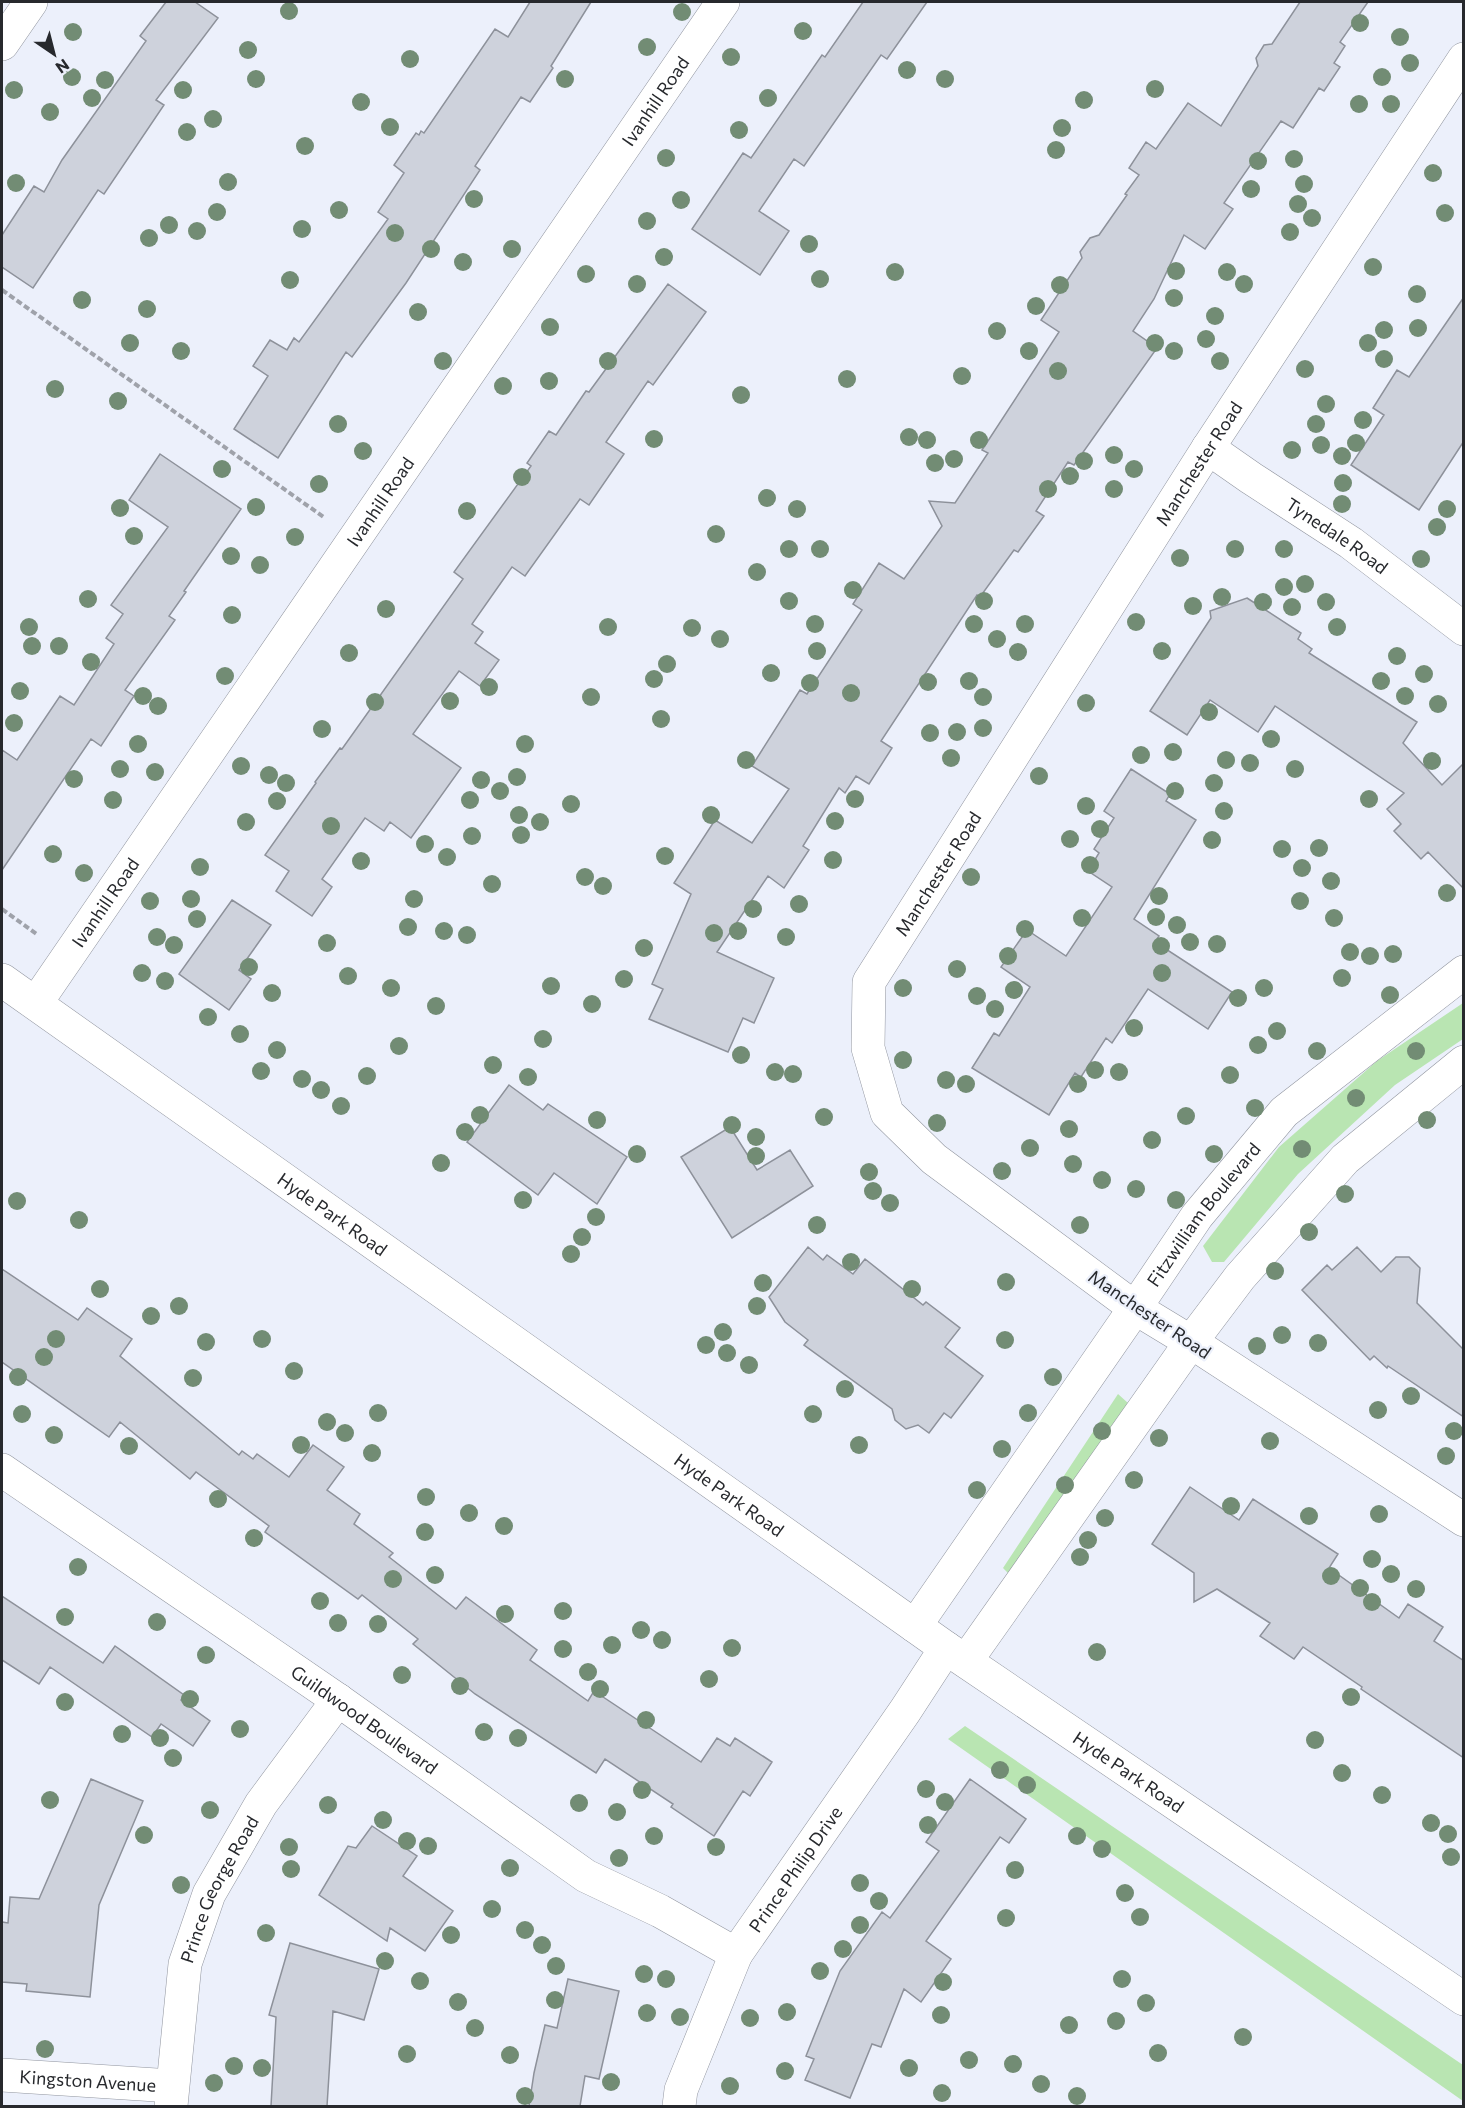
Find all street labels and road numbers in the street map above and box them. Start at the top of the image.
street label: Ivanhill Road [617,52,693,150]
street label: Manchester Road [1151,397,1247,530]
street label: Ivanhill Road [342,453,418,551]
street label: Tynedale Road [1282,493,1393,578]
street label: Manchester Road [890,807,985,940]
street label: Ivanhill Road [67,854,143,951]
street label: Fitzwilliam Boulevard [1142,1138,1265,1290]
street label: Hyde Park Road [274,1168,392,1260]
street label: Manchester Road [1085,1265,1215,1363]
street label: Hyde Park Road [670,1448,788,1541]
street label: Guildwood Boulevard [287,1660,442,1778]
street label: Hyde Park Road [1069,1726,1188,1817]
street label: Prince Philip Drive [744,1802,847,1936]
street label: Prince George Road [175,1812,263,1966]
street label: Kingston Avenue [19,2065,157,2096]

